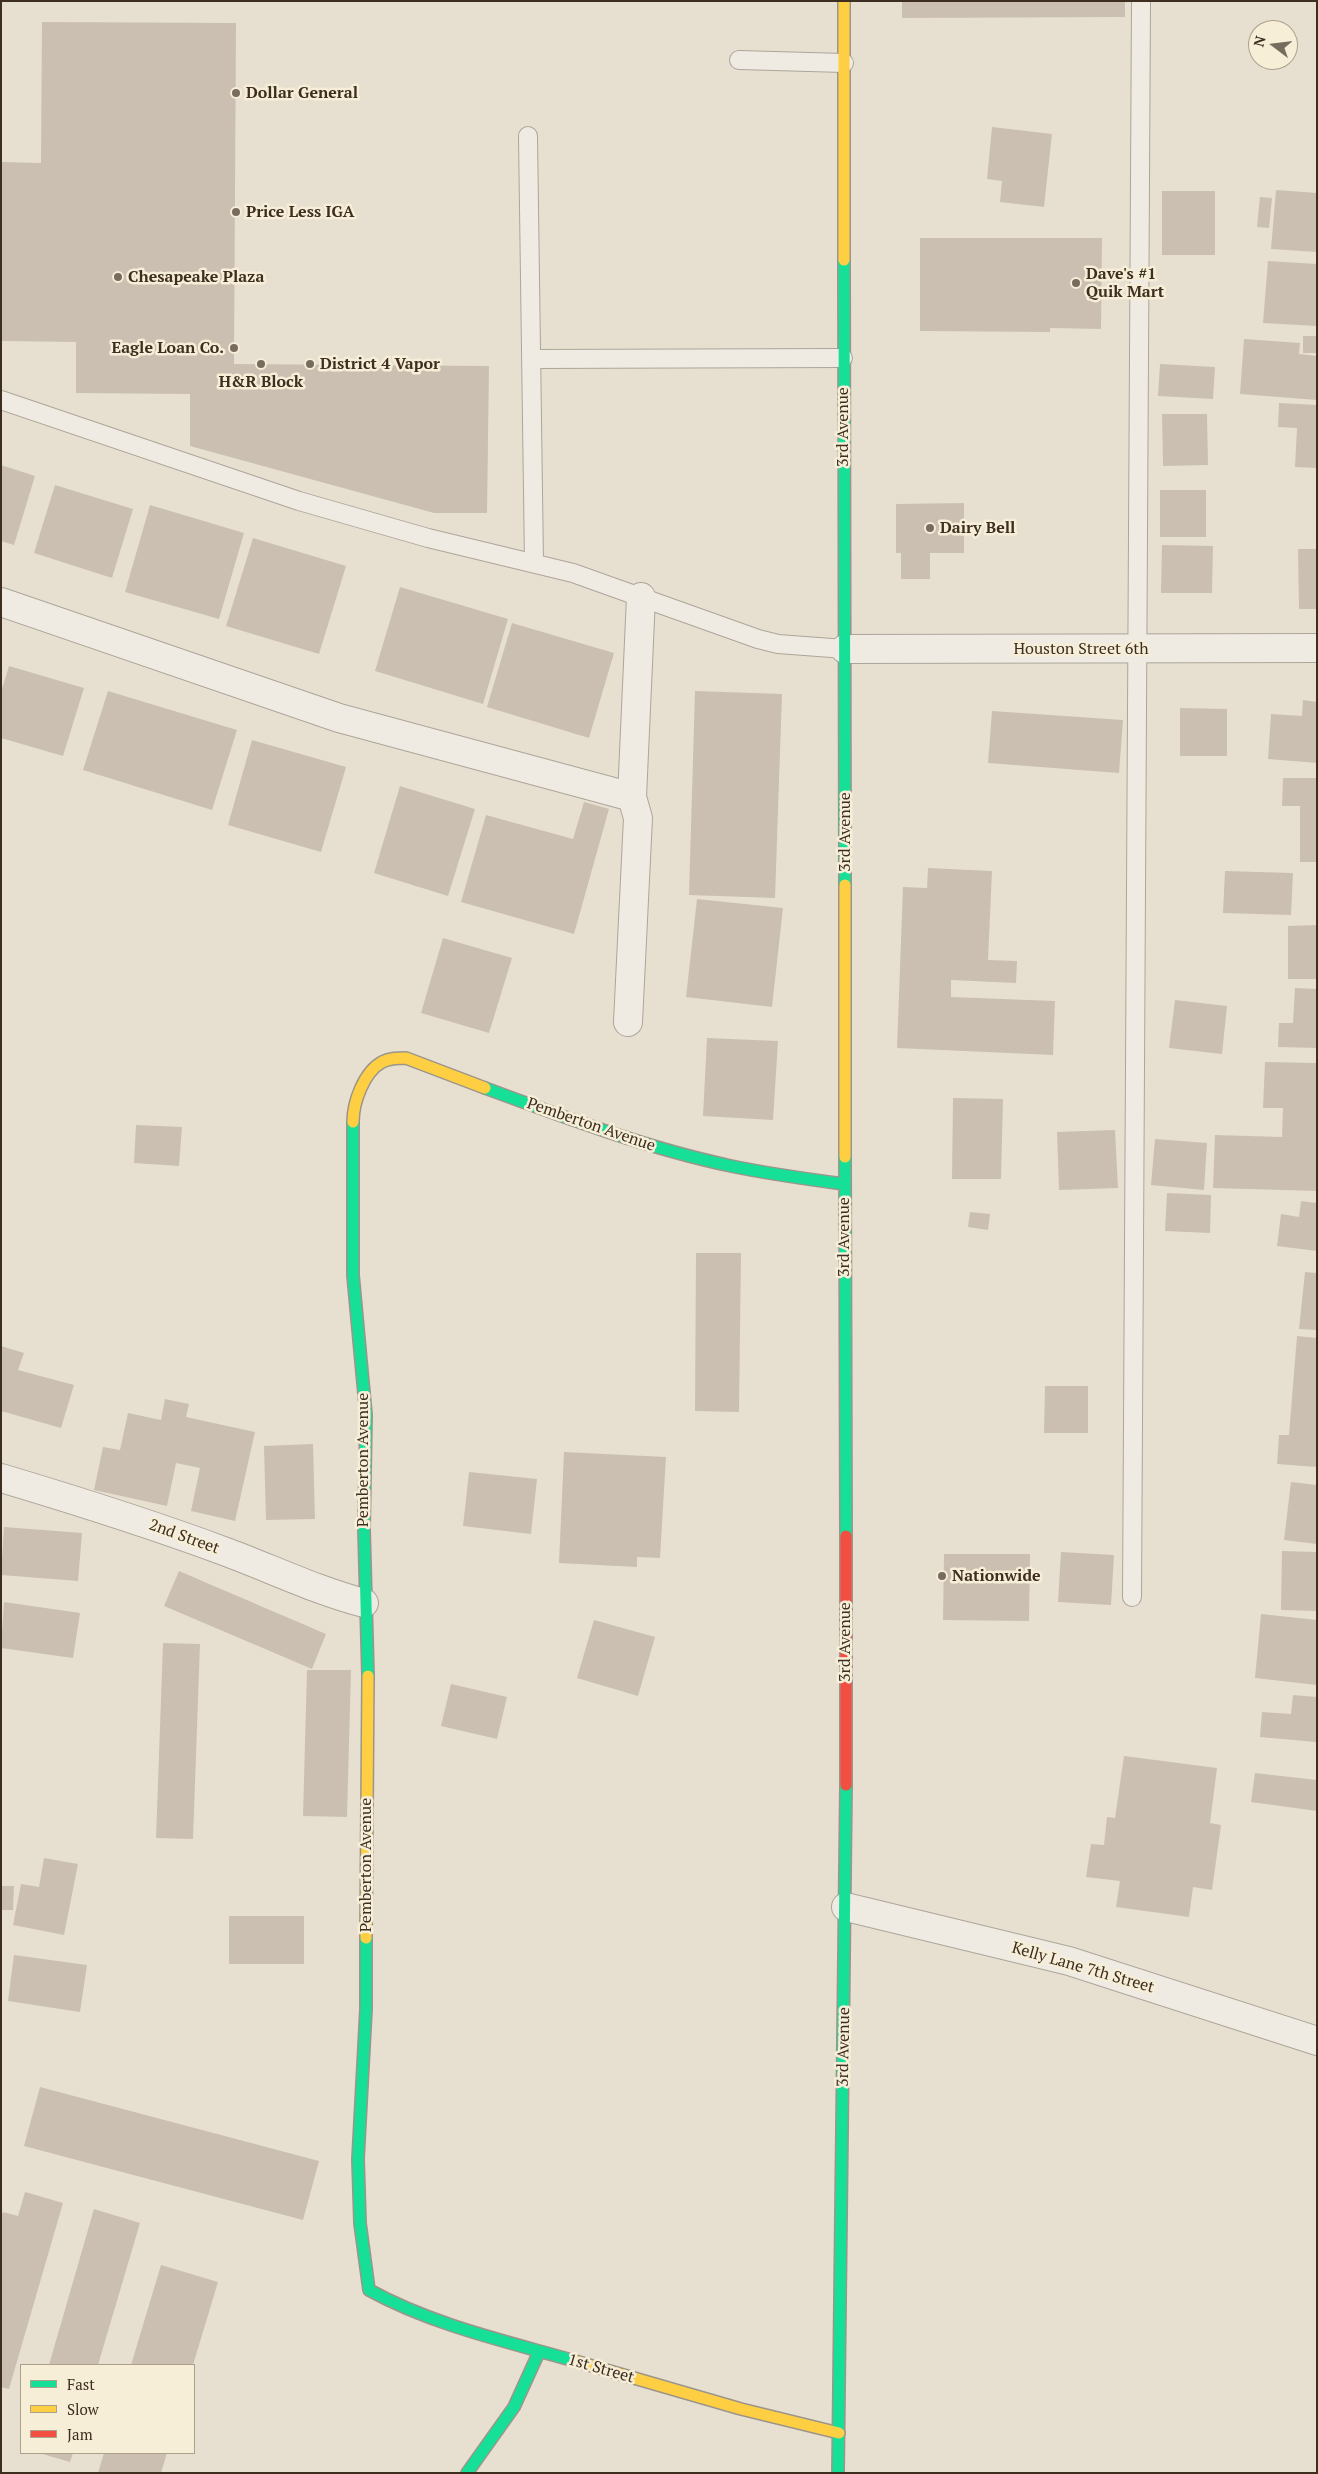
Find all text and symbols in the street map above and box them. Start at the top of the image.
north arrow [1248,20,1298,70]
text: N [1248,34,1270,49]
place label: Dollar General [246,83,358,103]
marker: Dollar General [230,87,242,99]
place label: Price Less IGA [246,202,354,222]
marker: Price Less IGA [230,206,242,218]
place label: Dave's #1 Quik Mart [1086,264,1164,302]
place label: Chesapeake Plaza [128,267,264,287]
marker: Chesapeake Plaza [112,271,124,283]
marker: Dave's #1 Quik Mart [1070,277,1082,289]
place label: Eagle Loan Co. [111,338,224,358]
marker: Eagle Loan Co. [228,342,240,354]
place label: District 4 Vapor [320,354,440,374]
marker: H&R Block [255,358,267,370]
marker: District 4 Vapor [304,358,316,370]
place label: H&R Block [219,372,303,392]
street label: 3rd Avenue [833,387,853,467]
place label: Dairy Bell [940,518,1015,538]
marker: Dairy Bell [924,522,936,534]
street label: Houston Street 6th [1013,639,1149,659]
street label: 3rd Avenue [835,792,855,872]
street label: Pemberton Avenue [524,1094,658,1156]
street label: 3rd Avenue [834,1197,854,1277]
street label: Pemberton Avenue [353,1393,373,1527]
street label: 2nd Street [146,1515,222,1559]
place label: Nationwide [952,1566,1041,1586]
marker: Nationwide [936,1570,948,1582]
street label: 3rd Avenue [835,1602,855,1682]
street label: Pemberton Avenue [356,1798,376,1932]
street label: Kelly Lane 7th Street [1010,1938,1156,1998]
street label: 3rd Avenue [834,2007,854,2087]
street label: 1st Street [566,2350,636,2388]
legend [20,2364,195,2454]
text: Fast [67,2374,95,2394]
text: Slow [67,2399,99,2419]
text: Jam [67,2424,93,2444]

